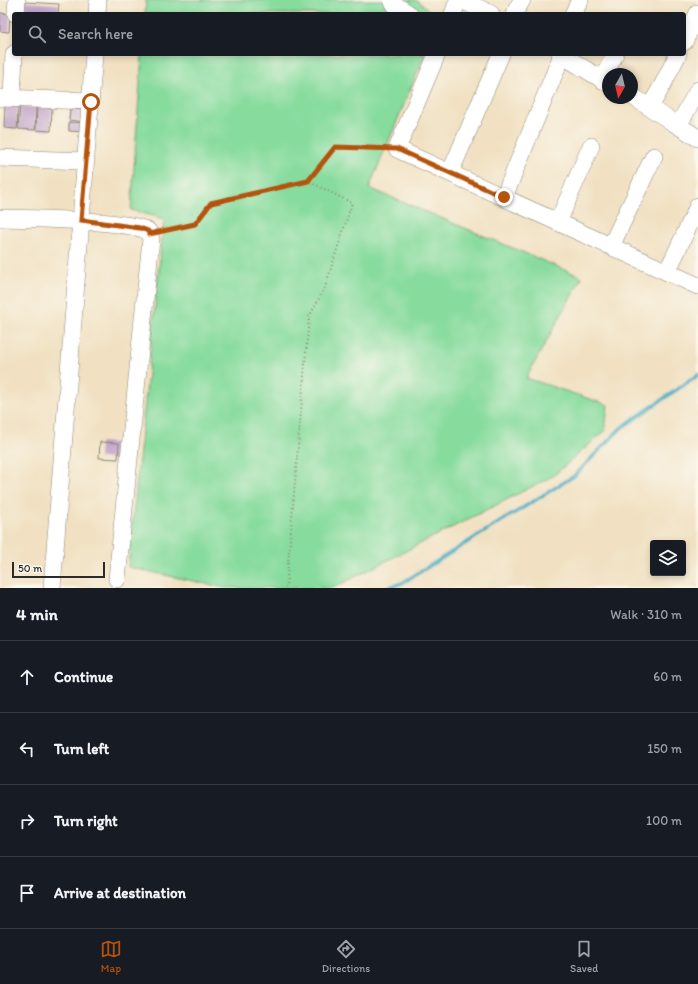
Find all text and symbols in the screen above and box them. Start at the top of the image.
search box [12,12,686,56]
icon: search [26,23,48,45]
text: Search here [58,25,133,43]
north arrow [602,68,638,104]
route start [82,93,100,111]
route end [495,188,513,206]
map controls [650,540,686,576]
button: layers [650,540,686,576]
scale bar [12,560,105,579]
text: 50 m [18,562,42,575]
text: 4 min [16,604,58,624]
text: Walk · 310 m [610,607,682,622]
icon: ahead [16,666,38,688]
text: Continue [54,668,113,686]
text: 60 m [653,669,682,684]
icon: left [16,738,38,760]
text: Turn left [54,740,109,758]
text: 150 m [647,741,682,756]
icon: right [16,810,38,832]
text: Turn right [54,812,118,830]
text: 100 m [646,813,682,828]
icon: arrive [16,882,38,904]
text: Arrive at destination [54,884,186,902]
tab: Map [100,938,122,975]
tab: Directions [322,938,370,975]
tab: Saved [570,938,598,975]

